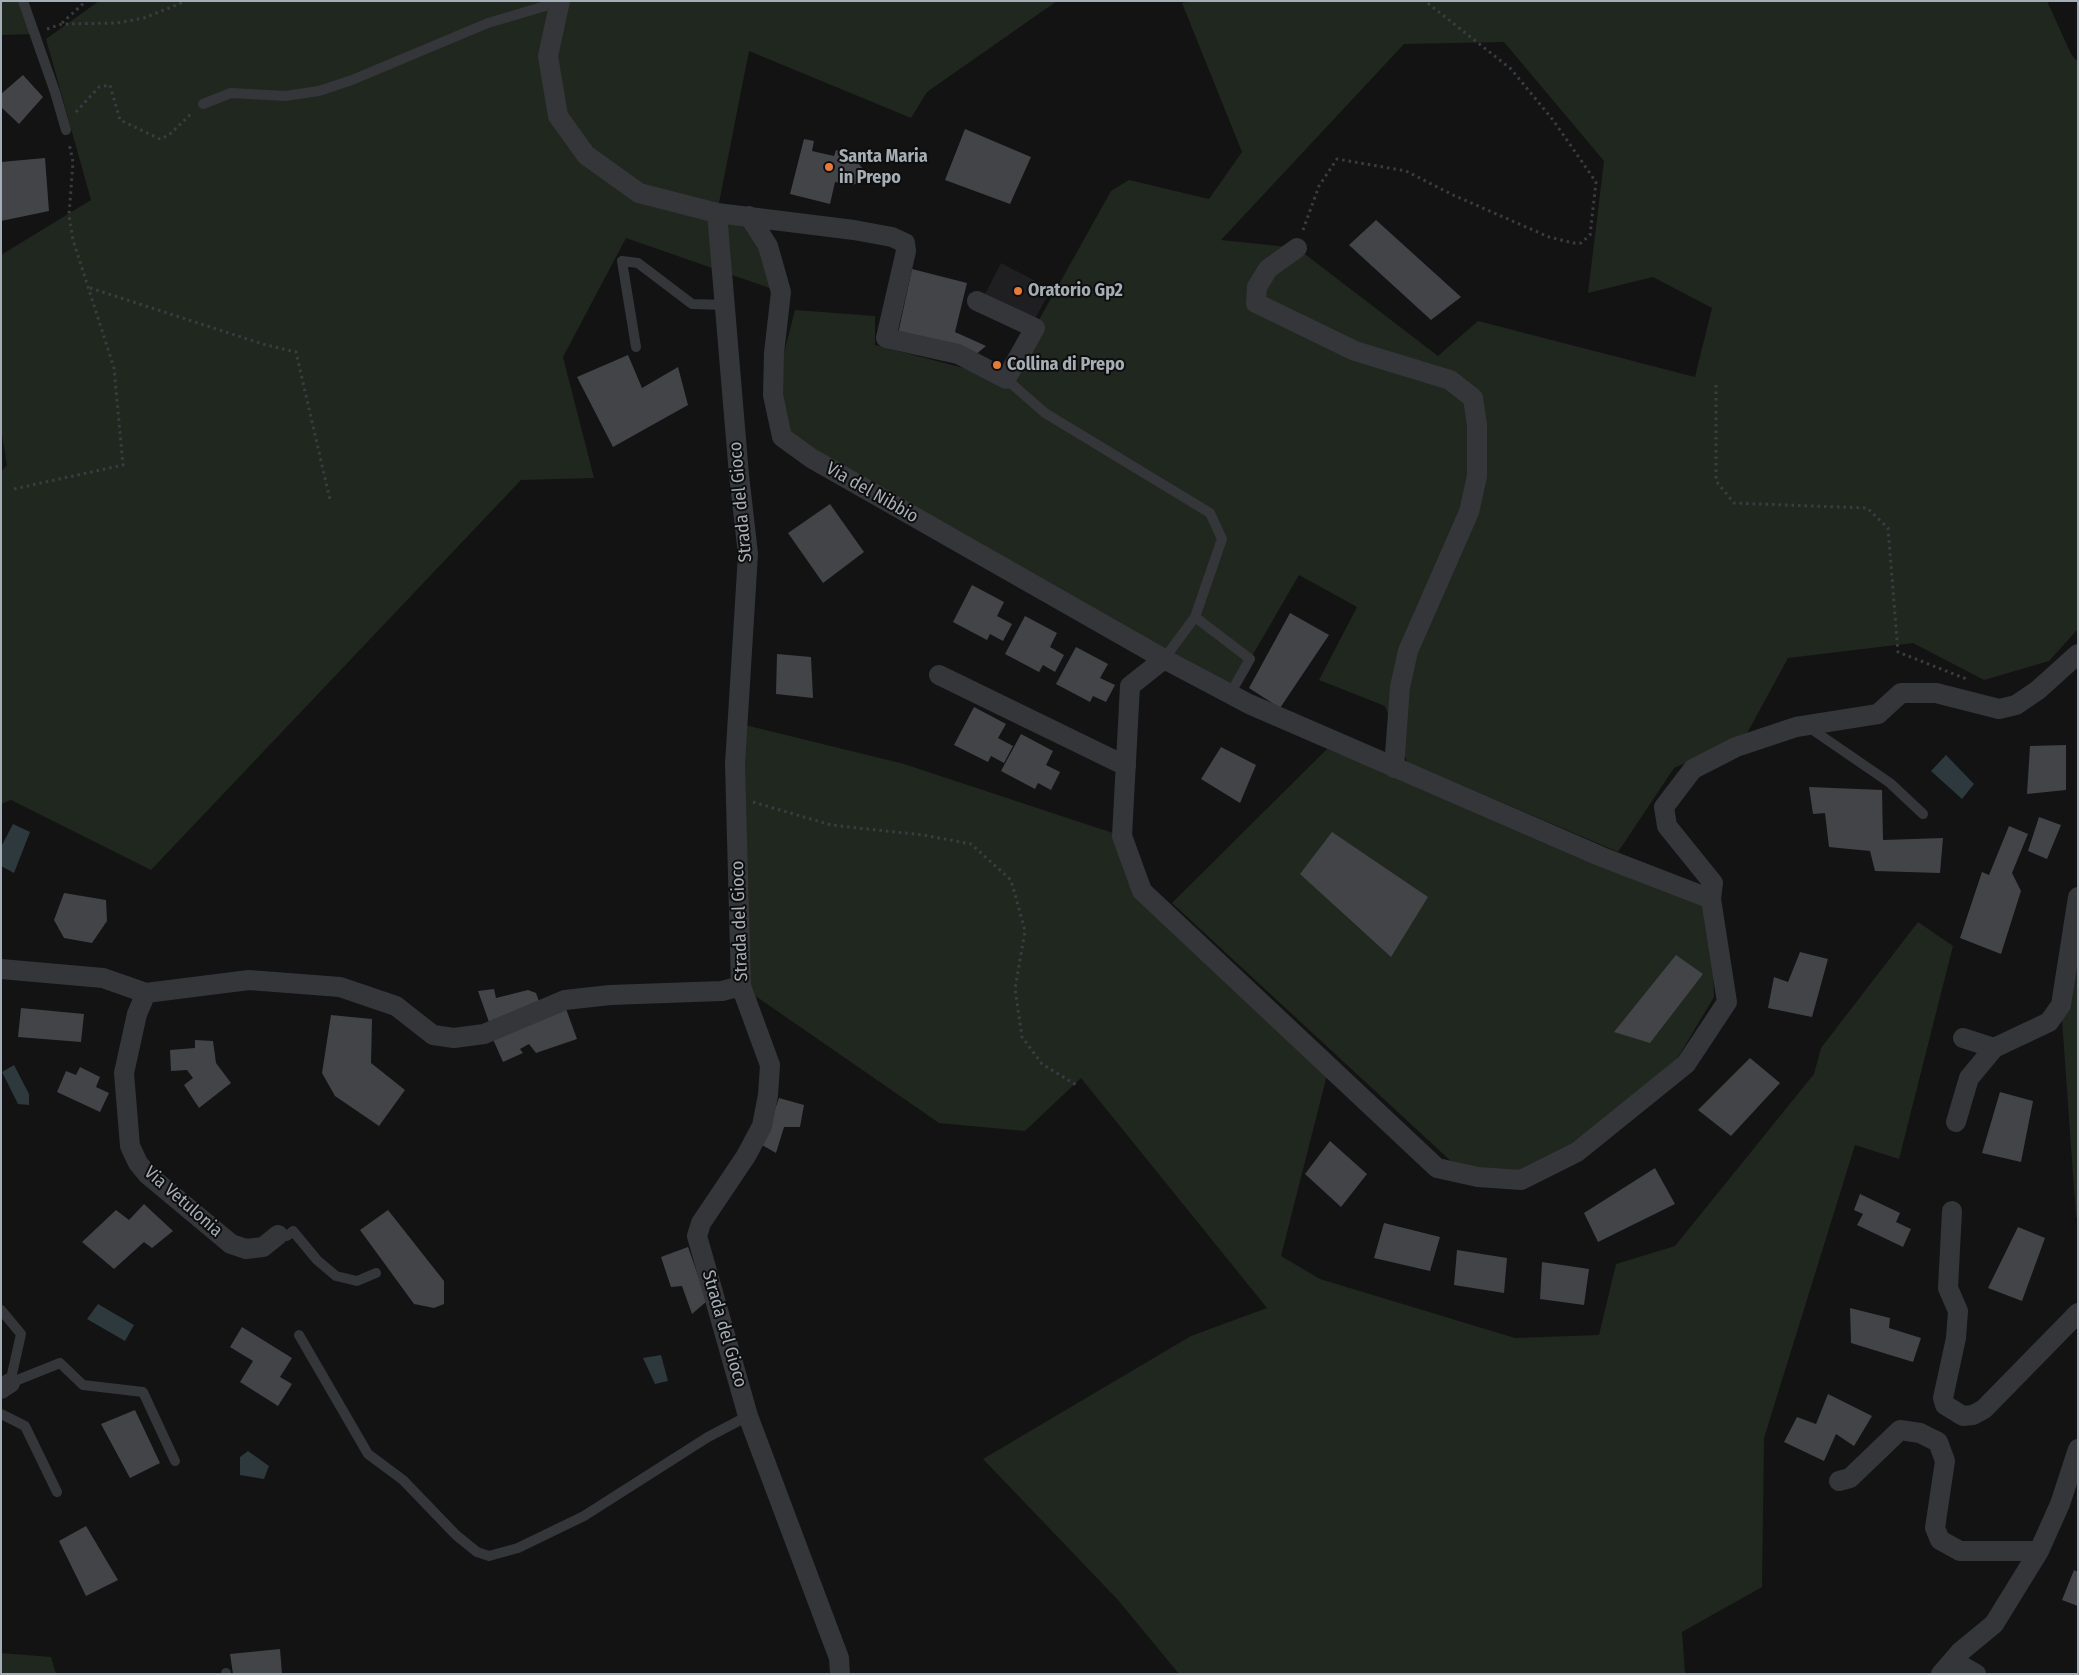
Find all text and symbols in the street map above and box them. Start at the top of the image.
place label: Santa Maria in Prepo [839,146,928,188]
marker: Santa Maria in Prepo [823,161,835,173]
place label: Oratorio Gp2 [1028,280,1123,302]
marker: Oratorio Gp2 [1012,285,1024,297]
place label: Collina di Prepo [1007,354,1125,376]
marker: Collina di Prepo [991,359,1003,371]
street label: Strada del Gioco [725,441,757,563]
street label: Via del Nibbio [822,458,922,528]
street label: Strada del Gioco [727,860,753,982]
street label: Via Vetulonia [139,1162,227,1242]
street label: Strada del Gioco [697,1268,751,1390]

